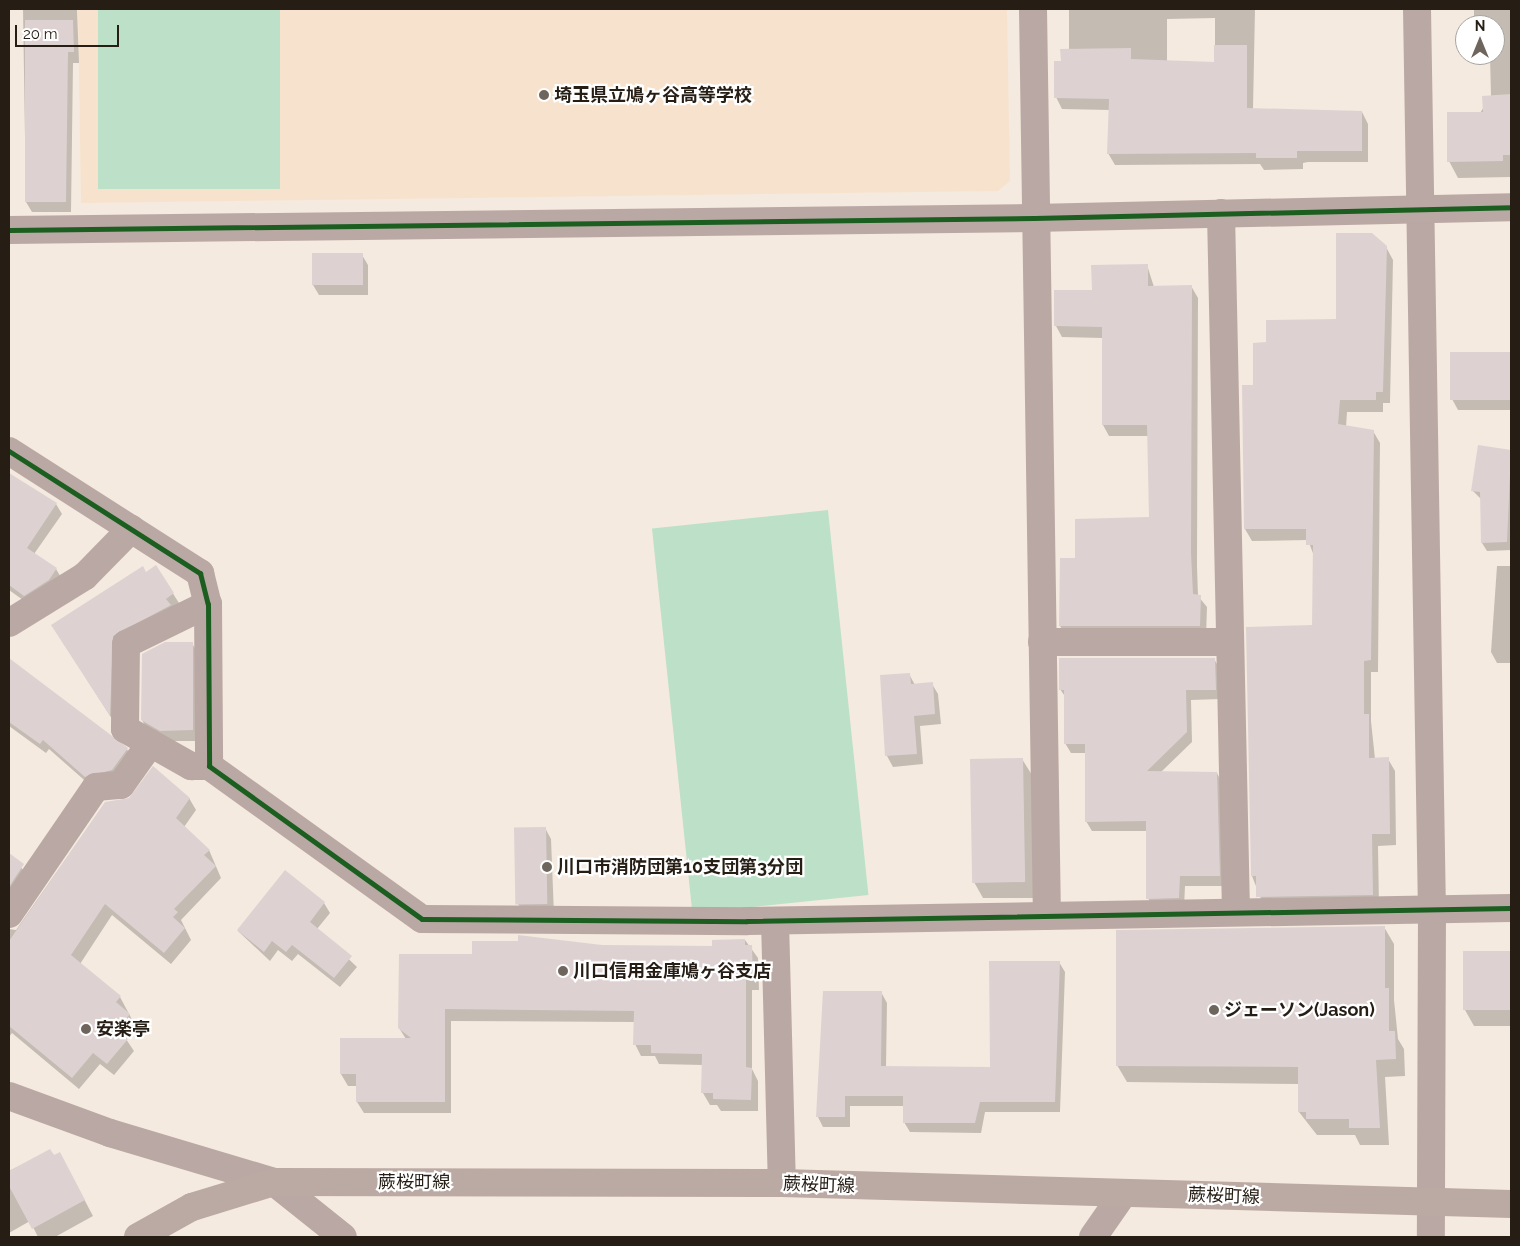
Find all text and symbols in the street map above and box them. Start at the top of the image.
scale bar [18,15,121,47]
north arrow [1455,15,1505,65]
text: N [1475,18,1485,34]
text: 20 m [23,25,58,43]
place label: 埼玉県立鳩ヶ谷高等学校 [554,84,752,106]
marker: 埼玉県立鳩ヶ谷高等学校 [538,89,550,101]
place label: 川口市消防団第10支団第3分団 [557,856,803,878]
marker: 川口市消防団第10支団第3分団 [541,861,553,873]
place label: 川口信用金庫鳩ヶ谷支店 [573,960,771,982]
marker: 川口信用金庫鳩ヶ谷支店 [557,965,569,977]
place label: ジェーソン(Jason) [1224,999,1375,1021]
marker: ジェーソン(Jason) [1208,1004,1220,1016]
place label: 安楽亭 [96,1018,150,1040]
marker: 安楽亭 [80,1023,92,1035]
street label: 蕨桜町線 [378,1171,450,1193]
street label: 蕨桜町線 [783,1173,855,1197]
street label: 蕨桜町線 [1188,1184,1260,1208]

